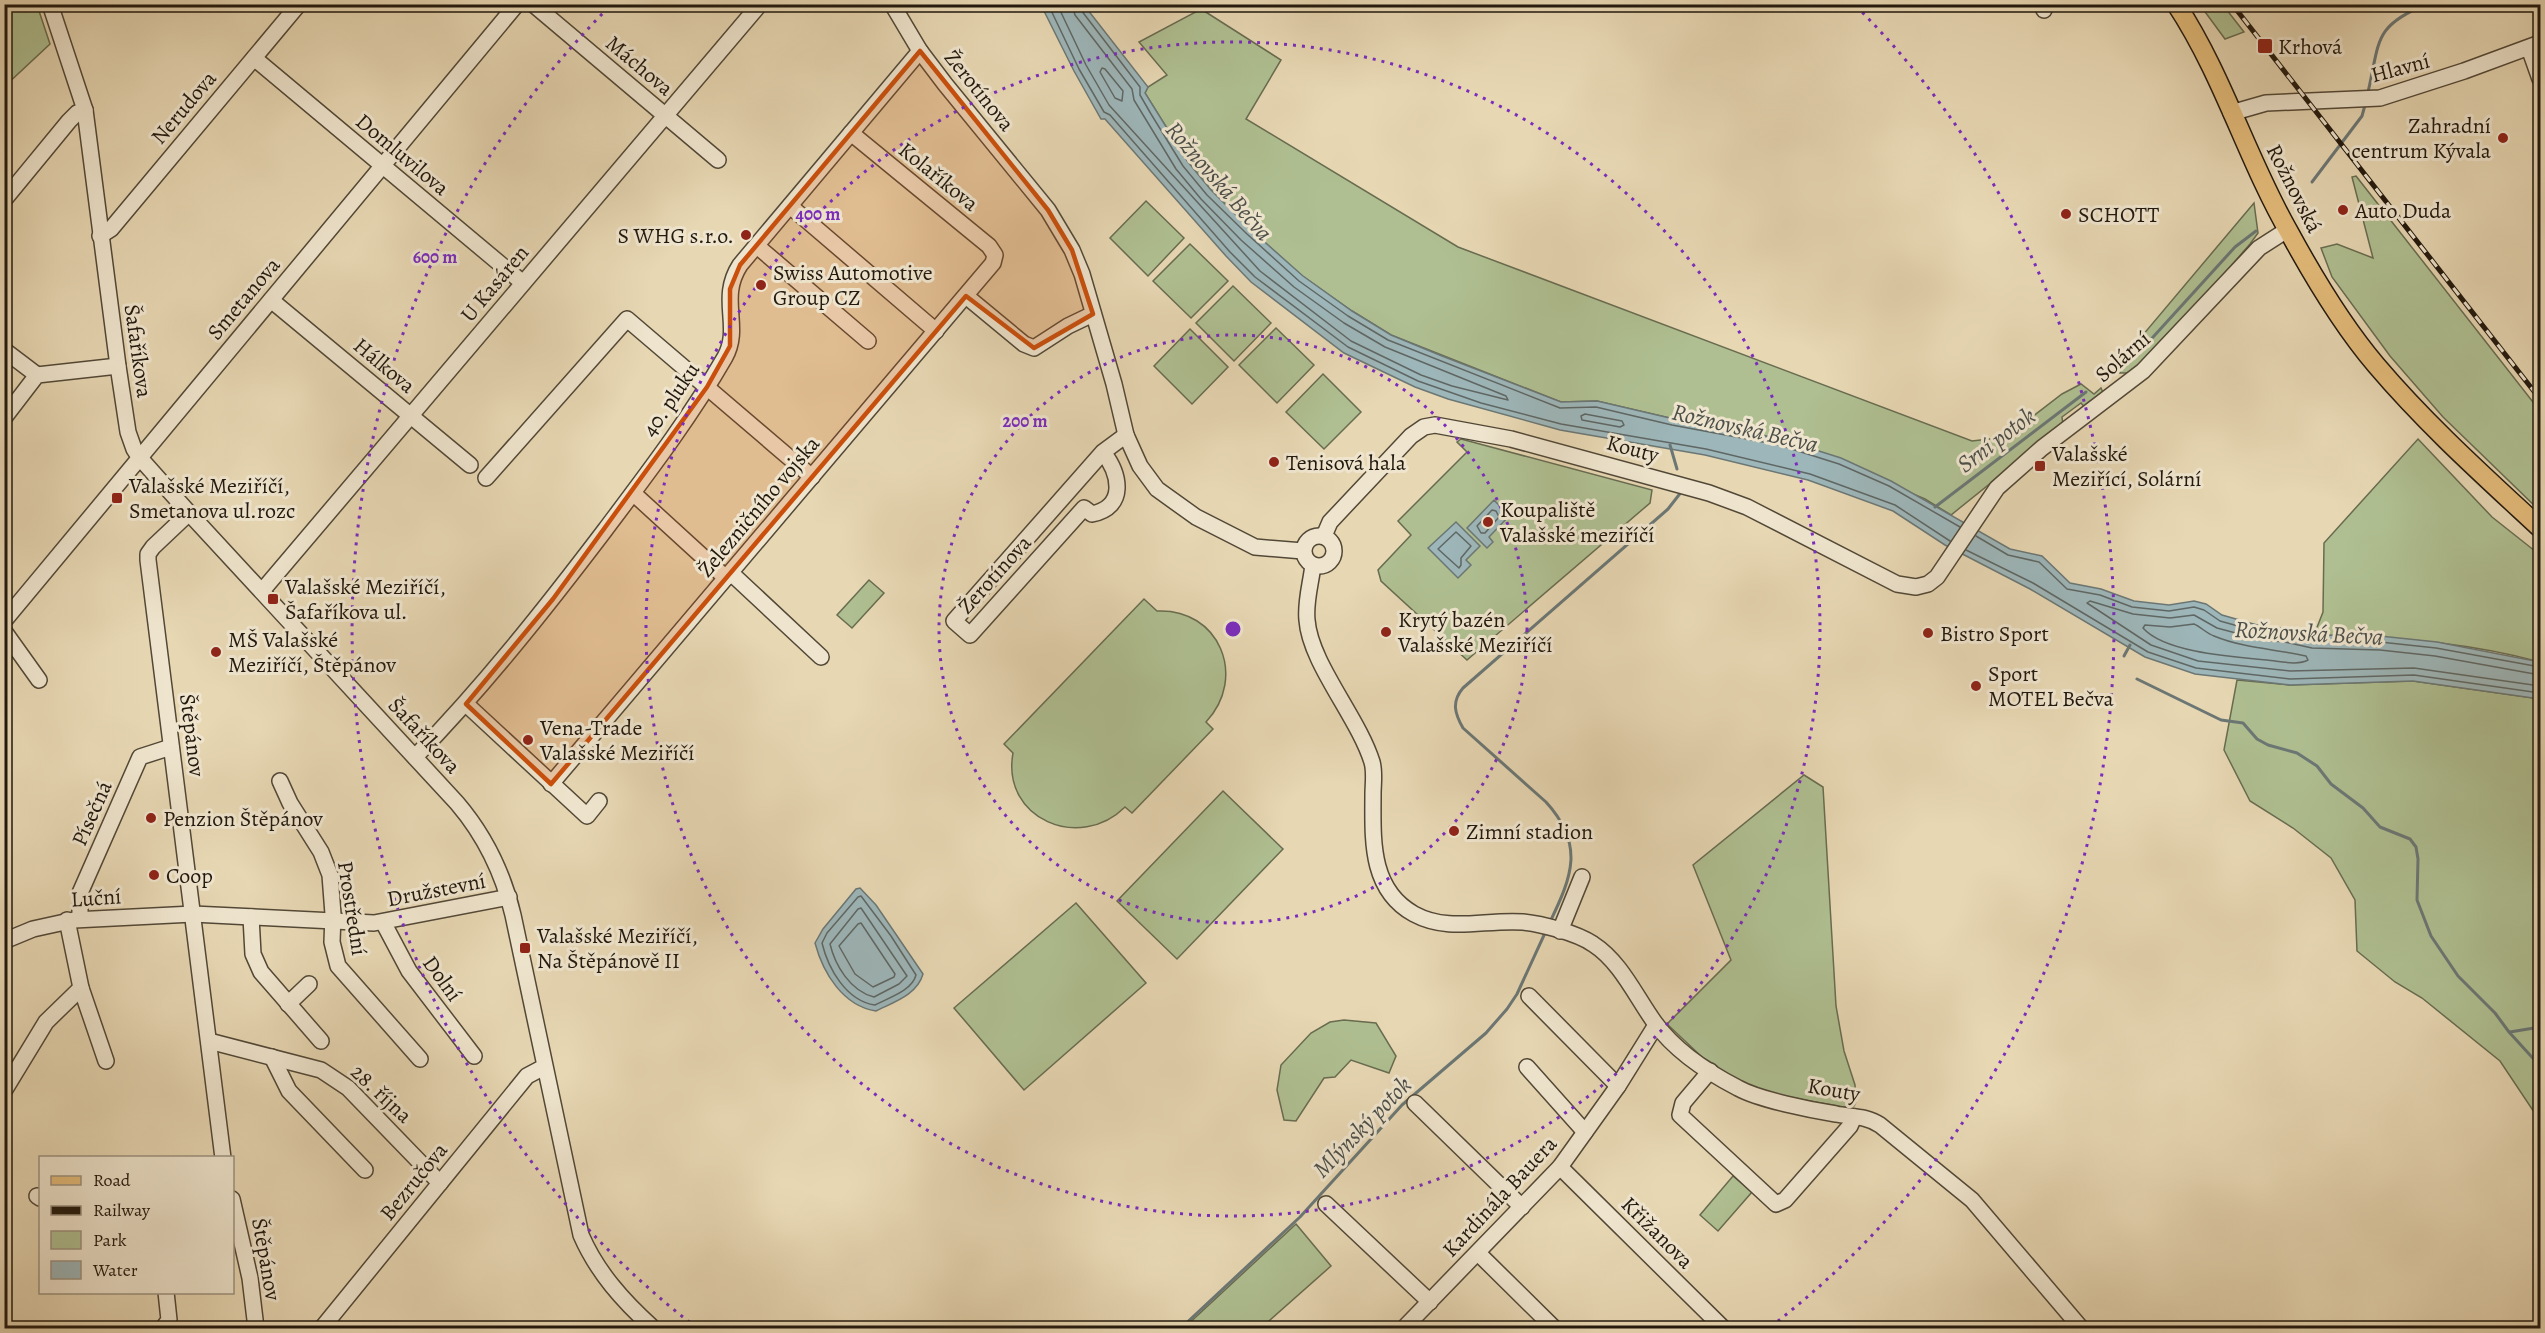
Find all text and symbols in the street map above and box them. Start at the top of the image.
street label: Máchova [599,29,680,103]
place label: Krhová [2278,32,2343,62]
marker: Krhová [2256,37,2274,55]
street label: Žerotínova [937,44,1022,138]
street label: Hlavní [2367,46,2433,90]
street label: Nerudova [144,64,224,151]
street label: Domluvilova [349,107,456,203]
place label: Zahradní centrum Kývala [2352,111,2492,166]
water label: Rožnovská Bečva [1158,114,1280,248]
marker: Zahradní centrum Kývala [2496,131,2510,145]
street label: Kolaříkova [892,135,985,219]
street label: Rožnovská [2259,139,2330,239]
place label: Auto Duda [2354,196,2452,226]
place label: SCHOTT [2078,200,2159,230]
text: 400 m [796,202,840,226]
marker: Auto Duda [2336,203,2350,217]
marker: SCHOTT [2059,207,2073,221]
place label: S WHG s.r.o. [617,221,734,251]
marker: S WHG s.r.o. [739,228,753,242]
street label: U Kasáren [454,239,536,329]
text: 600 m [413,245,457,269]
street label: Smetanova [200,250,288,346]
place label: Swiss Automotive Group CZ [773,258,933,313]
marker: Swiss Automotive Group CZ [754,278,768,292]
street label: Šafaříkova [117,302,160,401]
street label: Solární [2088,324,2157,389]
street label: Hálkova [347,331,422,401]
street label: 40. pluku [635,356,707,443]
water label: Rožnovská Bečva [1669,396,1821,460]
water label: Srní potok [1950,400,2042,480]
text: 200 m [1002,409,1048,433]
street label: Kouty [1603,428,1662,470]
street label: Železničního vojska [691,429,827,584]
place label: Valašské Meziřící, Solární [2051,439,2201,494]
place label: Tenisová hala [1286,448,1407,478]
marker: Tenisová hala [1267,455,1281,469]
marker: Valašské Meziřící, Solární [2033,459,2047,473]
place label: Valašské Meziříčí, Smetanova ul.rozc [128,471,295,526]
marker: Valašské Meziříčí, Smetanova ul.rozc [110,491,124,505]
place label: Koupaliště Valašské meziříčí [1499,495,1655,550]
marker: Koupaliště Valašské meziříčí [1481,515,1495,529]
street label: Žerotínova [951,528,1039,621]
place label: Valašské Meziříčí, Šafaříkova ul. [284,572,446,627]
marker: Valašské Meziříčí, Šafaříkova ul. [266,592,280,606]
place label: Krytý bazén Valašské Meziříčí [1397,605,1552,660]
water label: Rožnovská Bečva [2234,613,2384,653]
centre of rings [1223,619,1243,639]
place label: Bistro Sport [1940,619,2049,649]
place label: MŠ Valašské Meziříčí, Štěpánov [228,625,396,680]
marker: Krytý bazén Valašské Meziříčí [1379,625,1393,639]
marker: Bistro Sport [1921,626,1935,640]
marker: MŠ Valašské Meziříčí, Štěpánov [209,645,223,659]
place label: Sport MOTEL Bečva [1988,659,2114,714]
marker: Sport MOTEL Bečva [1969,679,1983,693]
street label: Šafaříkova [381,691,468,781]
street label: Štěpánov [172,692,212,778]
place label: Vena-Trade Valašské Meziříčí [539,713,694,768]
marker: Vena-Trade Valašské Meziříčí [521,733,535,747]
street label: Písečná [64,775,120,851]
place label: Penzion Štěpánov [163,804,323,834]
marker: Penzion Štěpánov [144,811,158,825]
place label: Zimní stadion [1466,817,1593,847]
marker: Zimní stadion [1447,824,1461,838]
street label: Prostřední [330,859,374,958]
place label: Coop [166,861,213,891]
street label: Družstevní [384,866,488,914]
marker: Coop [147,868,161,882]
street label: Luční [70,881,122,915]
place label: Valašské Meziříčí, Na Štěpánově II [536,921,698,976]
marker: Valašské Meziříčí, Na Štěpánově II [518,941,532,955]
street label: Dolní [415,950,469,1008]
street label: 28. října [344,1057,419,1131]
water label: Mlýnský potok [1306,1069,1419,1185]
street label: Kouty [1805,1071,1863,1109]
street label: Kardinála Bauera [1436,1129,1564,1264]
street label: Bezručova [373,1136,455,1227]
legend [39,1156,234,1294]
text: Road [93,1168,131,1192]
street label: Křižanova [1614,1190,1701,1276]
text: Railway [93,1198,151,1222]
street label: Štěpánov [244,1216,288,1303]
text: Park [93,1228,127,1252]
text: Water [92,1258,138,1282]

